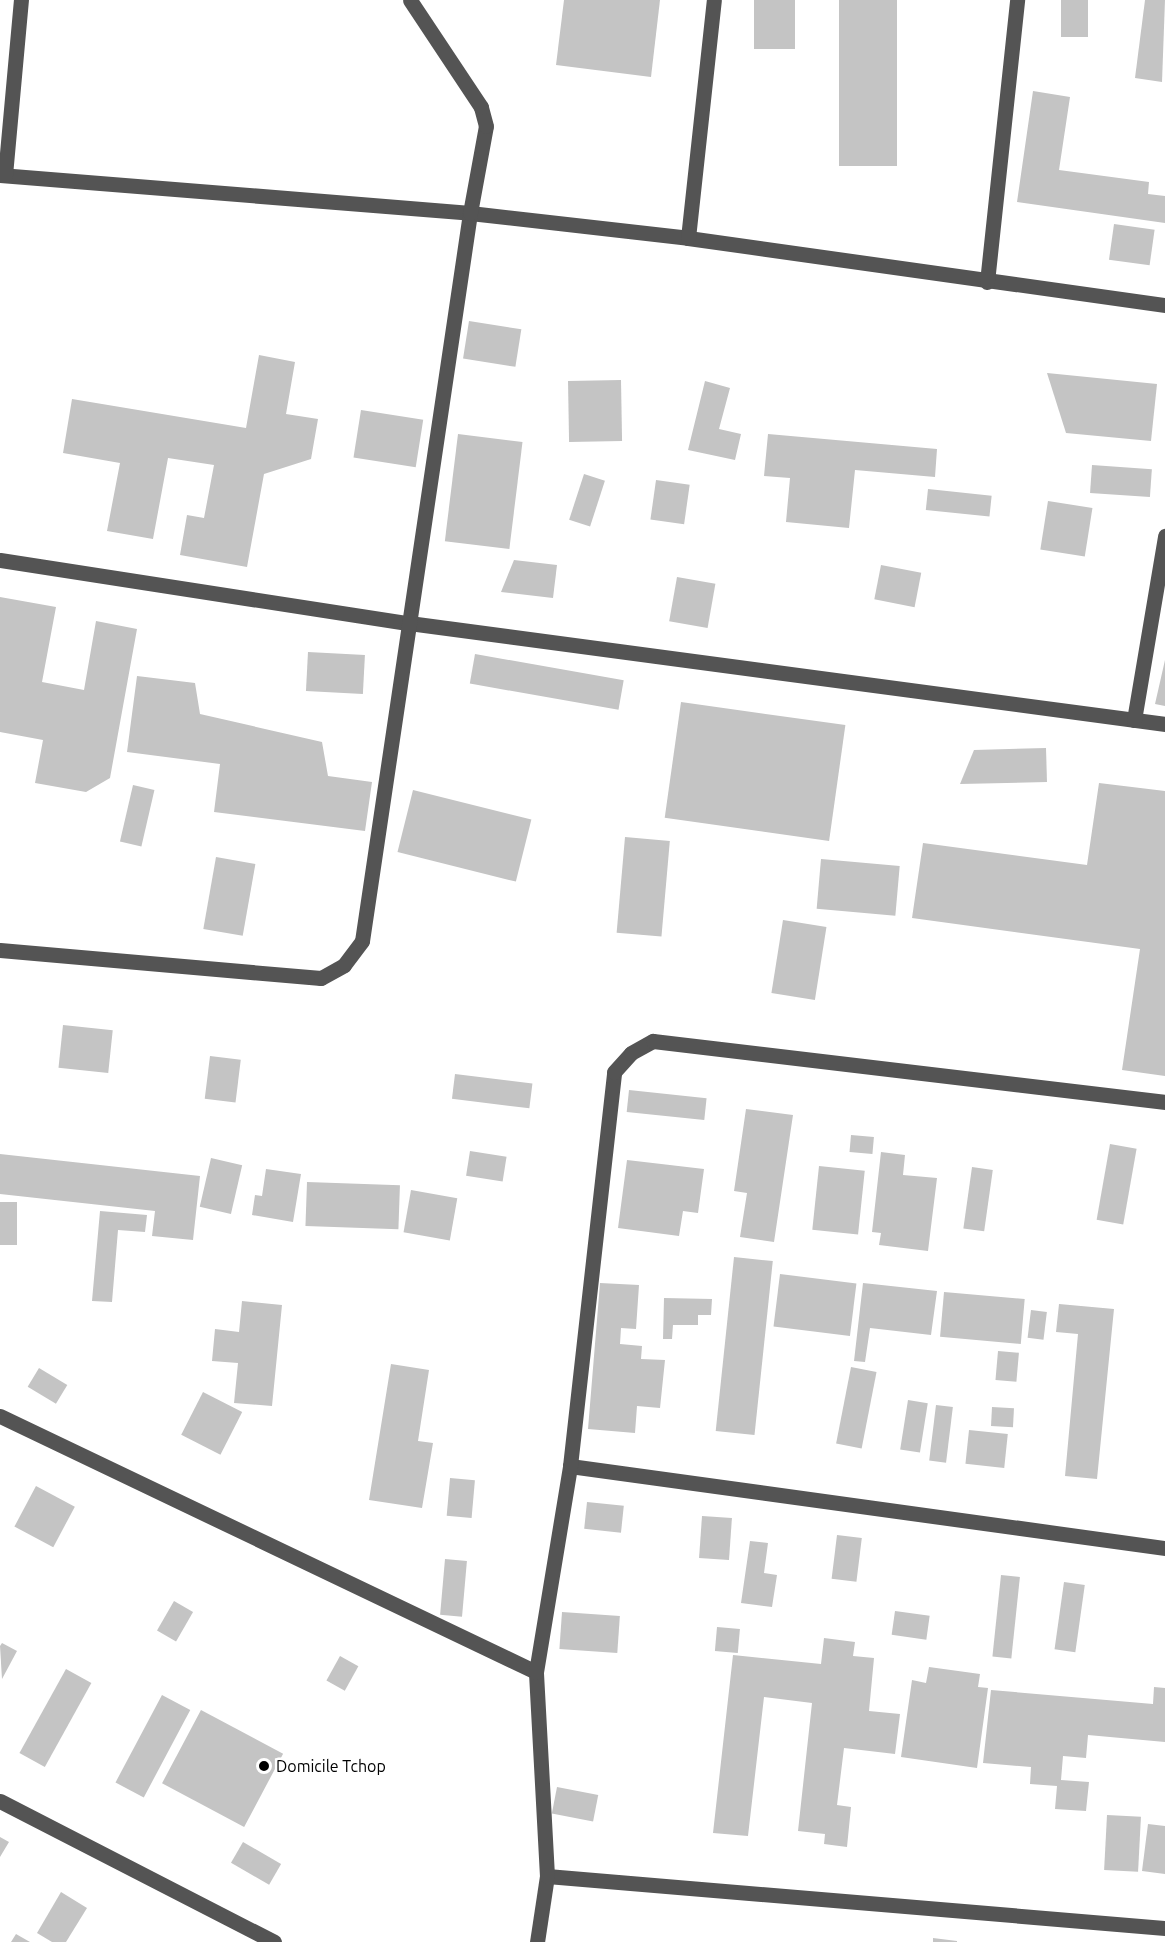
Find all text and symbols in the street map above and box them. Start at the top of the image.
place label: Domicile Tchop [276,1756,386,1776]
marker: Domicile Tchop [257,1759,271,1773]

